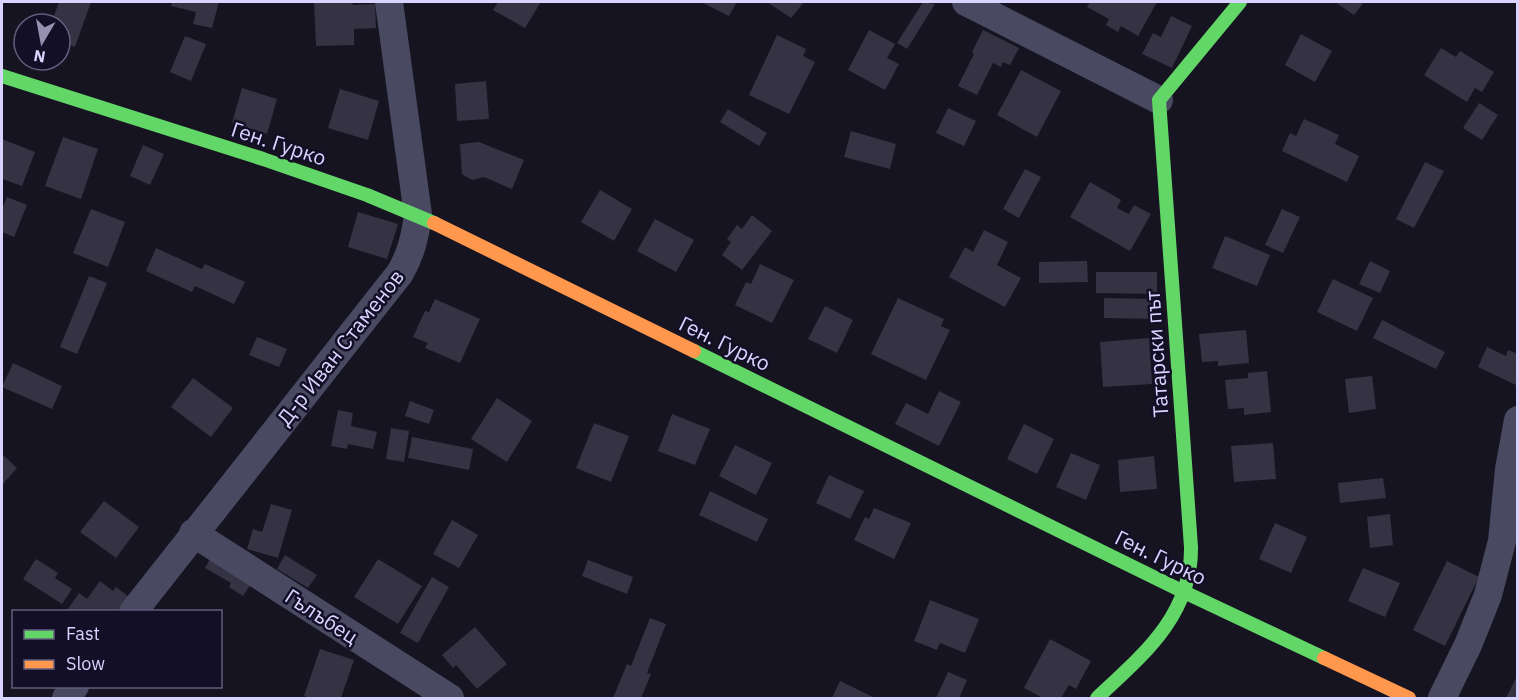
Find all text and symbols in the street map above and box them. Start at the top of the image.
north arrow [12,12,72,72]
text: N [32,46,47,68]
street label: Ген. Гурко [228,115,330,171]
street label: Д-р Иван Стаменов [270,263,410,431]
street label: Татарски път [1138,290,1174,418]
street label: Ген. Гурко [675,309,775,377]
street label: Ген. Гурко [1111,523,1211,591]
street label: Гълъбец [280,582,364,650]
legend [12,610,222,688]
text: Fast [66,622,100,645]
text: Slow [66,652,105,675]

